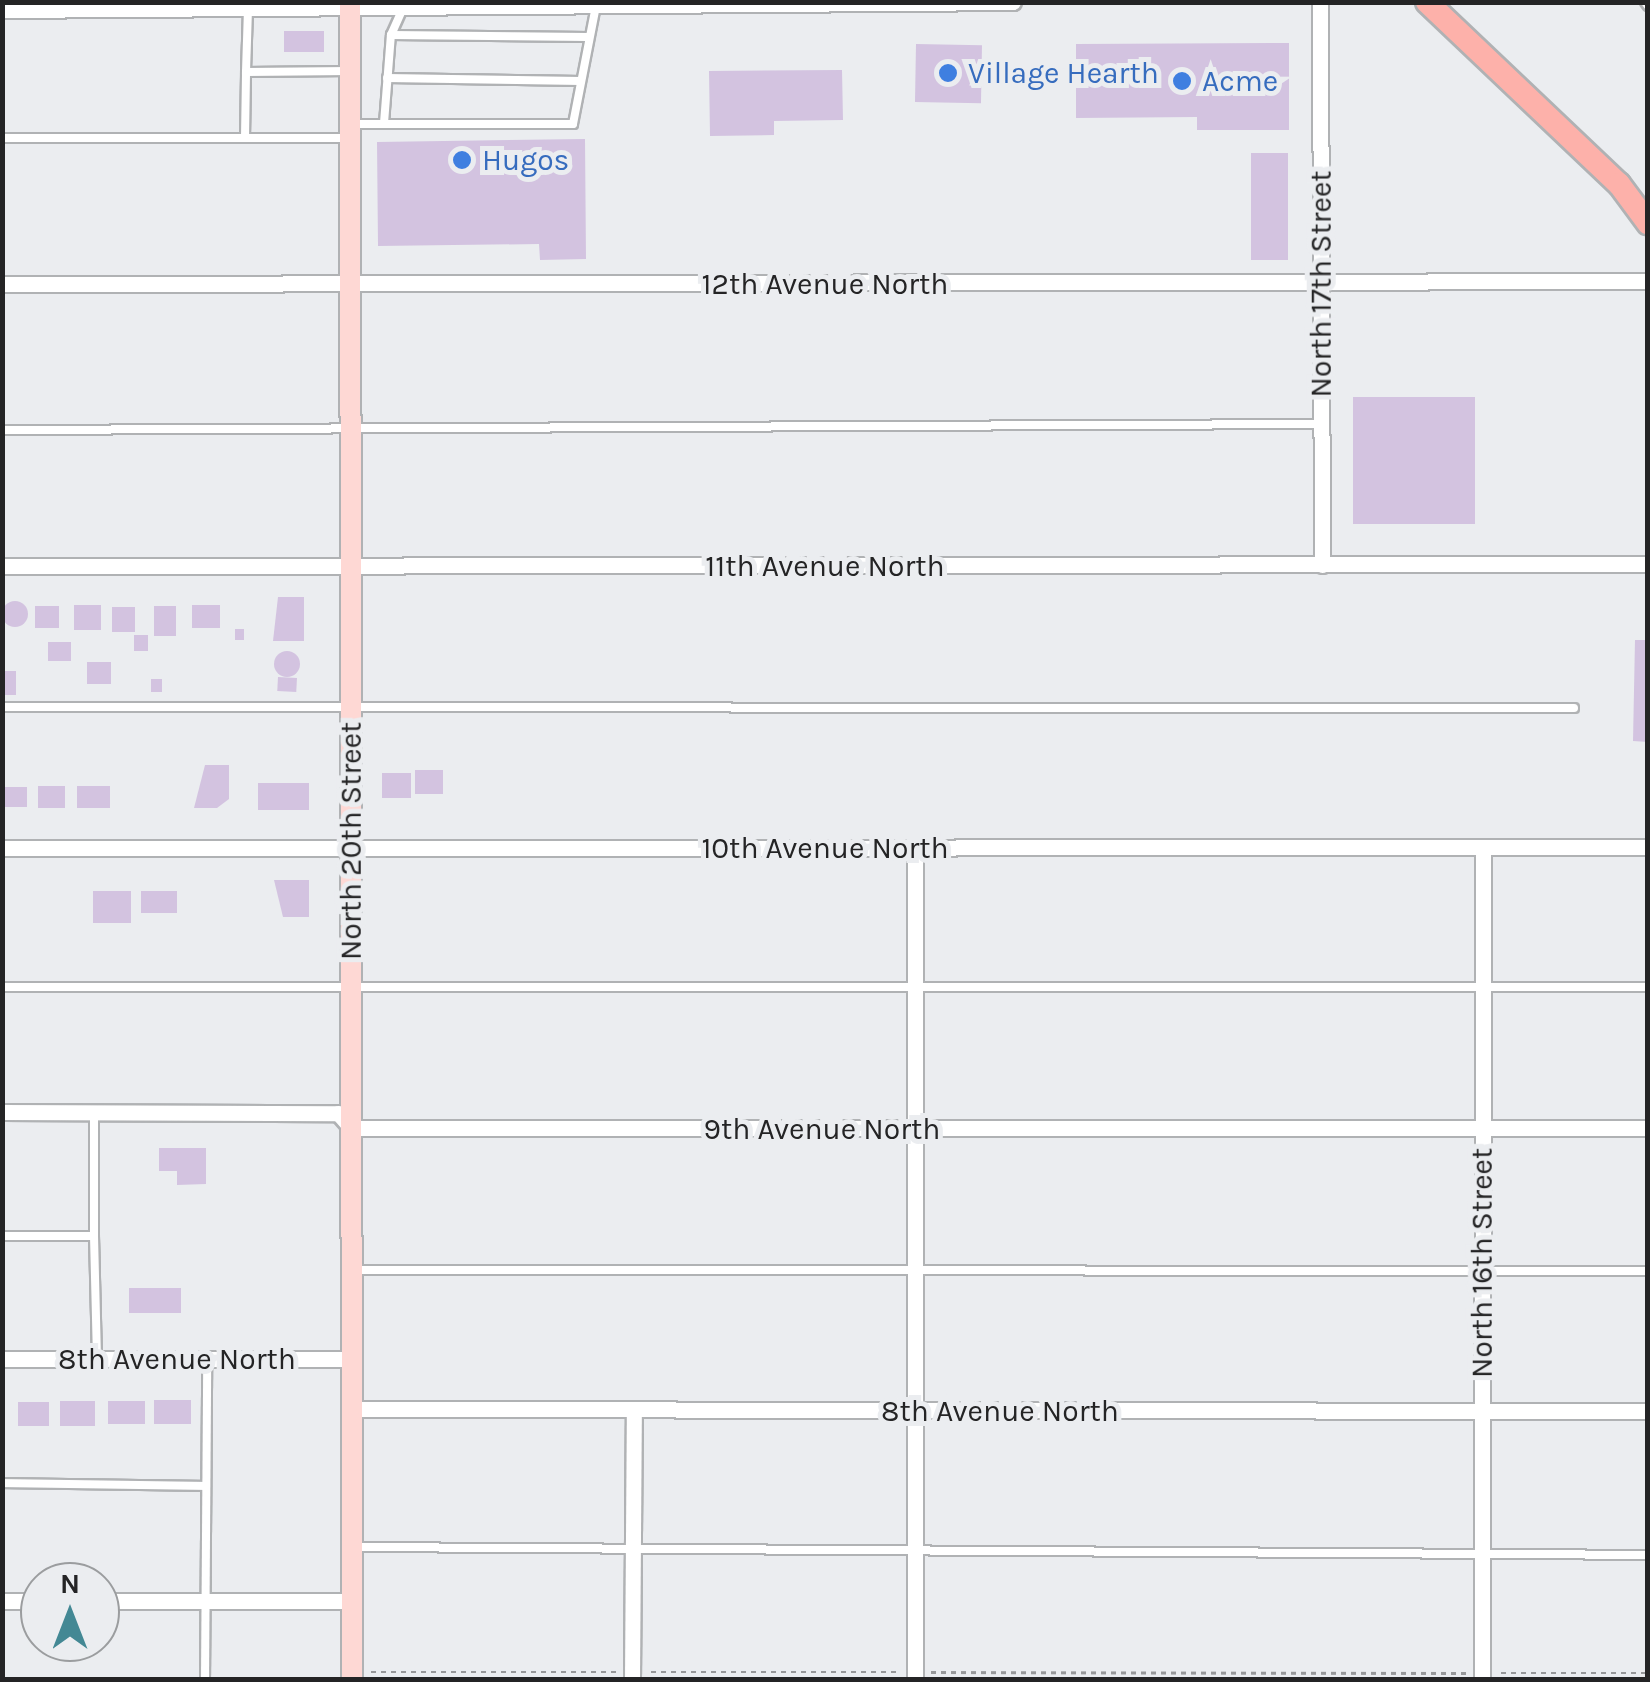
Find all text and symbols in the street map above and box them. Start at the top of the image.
place label: Village Hearth [968,55,1159,91]
marker: Village Hearth [937,62,959,84]
place label: Acme [1202,63,1278,99]
marker: Acme [1171,70,1193,92]
place label: Hugos [482,142,569,178]
marker: Hugos [451,149,473,171]
street label: North 17th Street [1303,170,1339,398]
street label: 12th Avenue North [702,266,948,302]
street label: 11th Avenue North [705,548,945,584]
street label: North 20th Street [333,722,369,960]
street label: 10th Avenue North [701,830,949,866]
street label: 9th Avenue North [704,1111,940,1147]
street label: North 16th Street [1464,1148,1500,1378]
street label: 8th Avenue North [58,1341,296,1377]
street label: 8th Avenue North [881,1393,1119,1429]
north arrow [20,1562,120,1662]
text: N [60,1567,80,1600]

